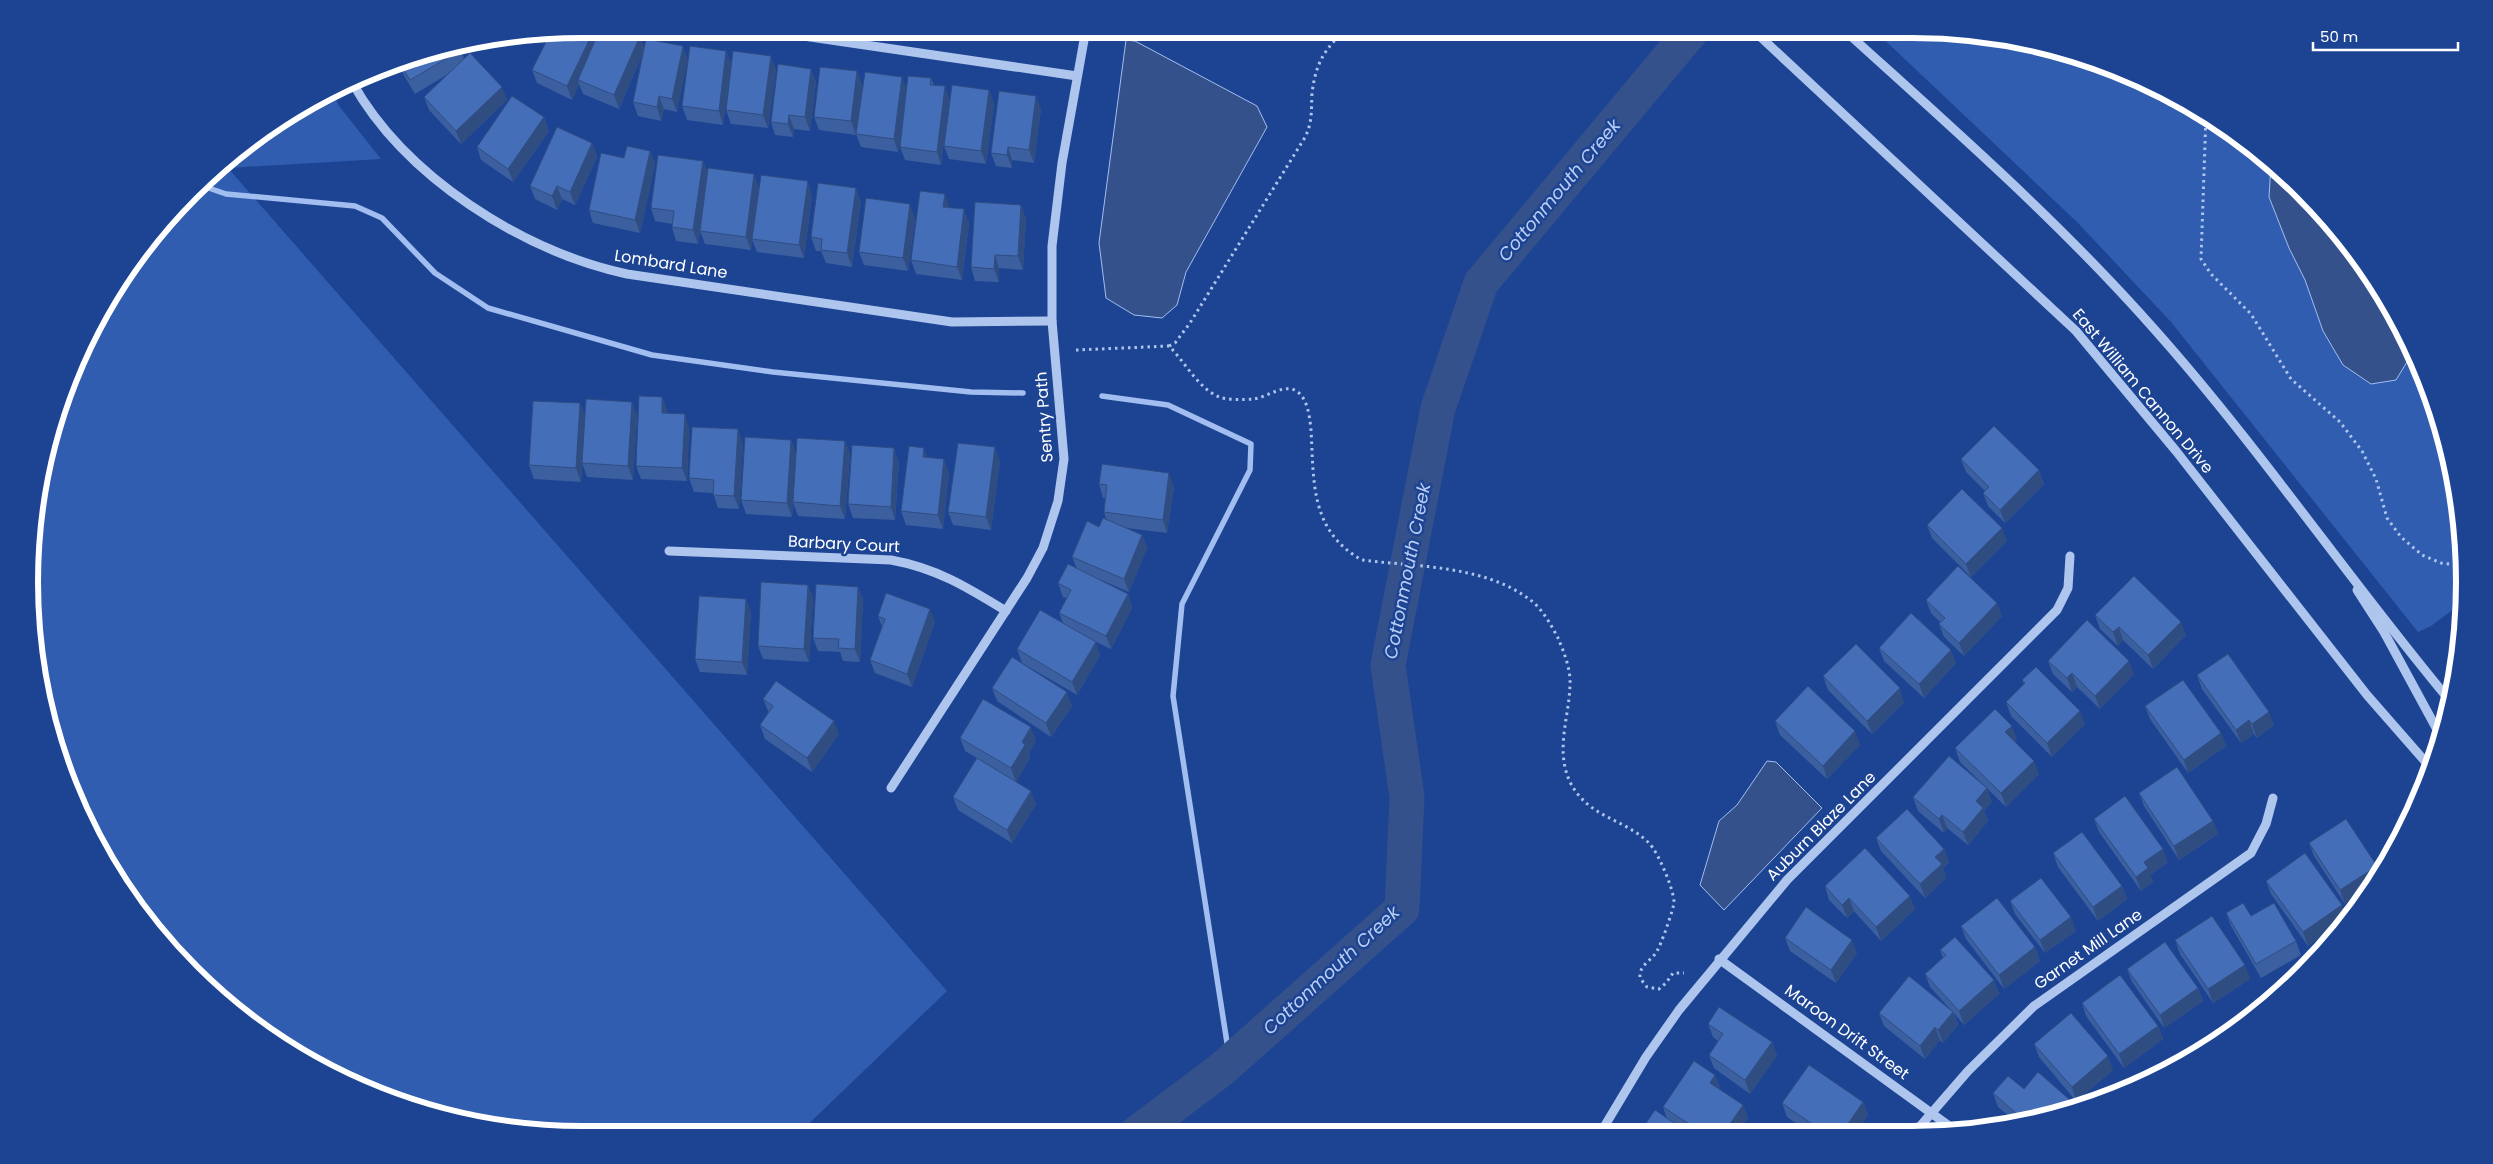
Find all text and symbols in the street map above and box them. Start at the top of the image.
scale bar [2313,20,2458,52]
text: 50 m [2320,26,2358,47]
water label: Cottonmouth Creek [1492,113,1626,267]
street label: Lombard Lane [613,244,729,284]
street label: East William Cannon Drive [2067,304,2219,478]
street label: Sentry Path [1029,371,1059,463]
water label: Cottonmouth Creek [1378,480,1436,661]
street label: Barbary Court [787,530,901,558]
street label: Auburn Blaze Lane [1761,766,1881,886]
water label: Cottonmouth Creek [1257,899,1405,1040]
street label: Garnet Mill Lane [2029,903,2147,995]
street label: Maroon Drift Street [1780,979,1914,1085]

